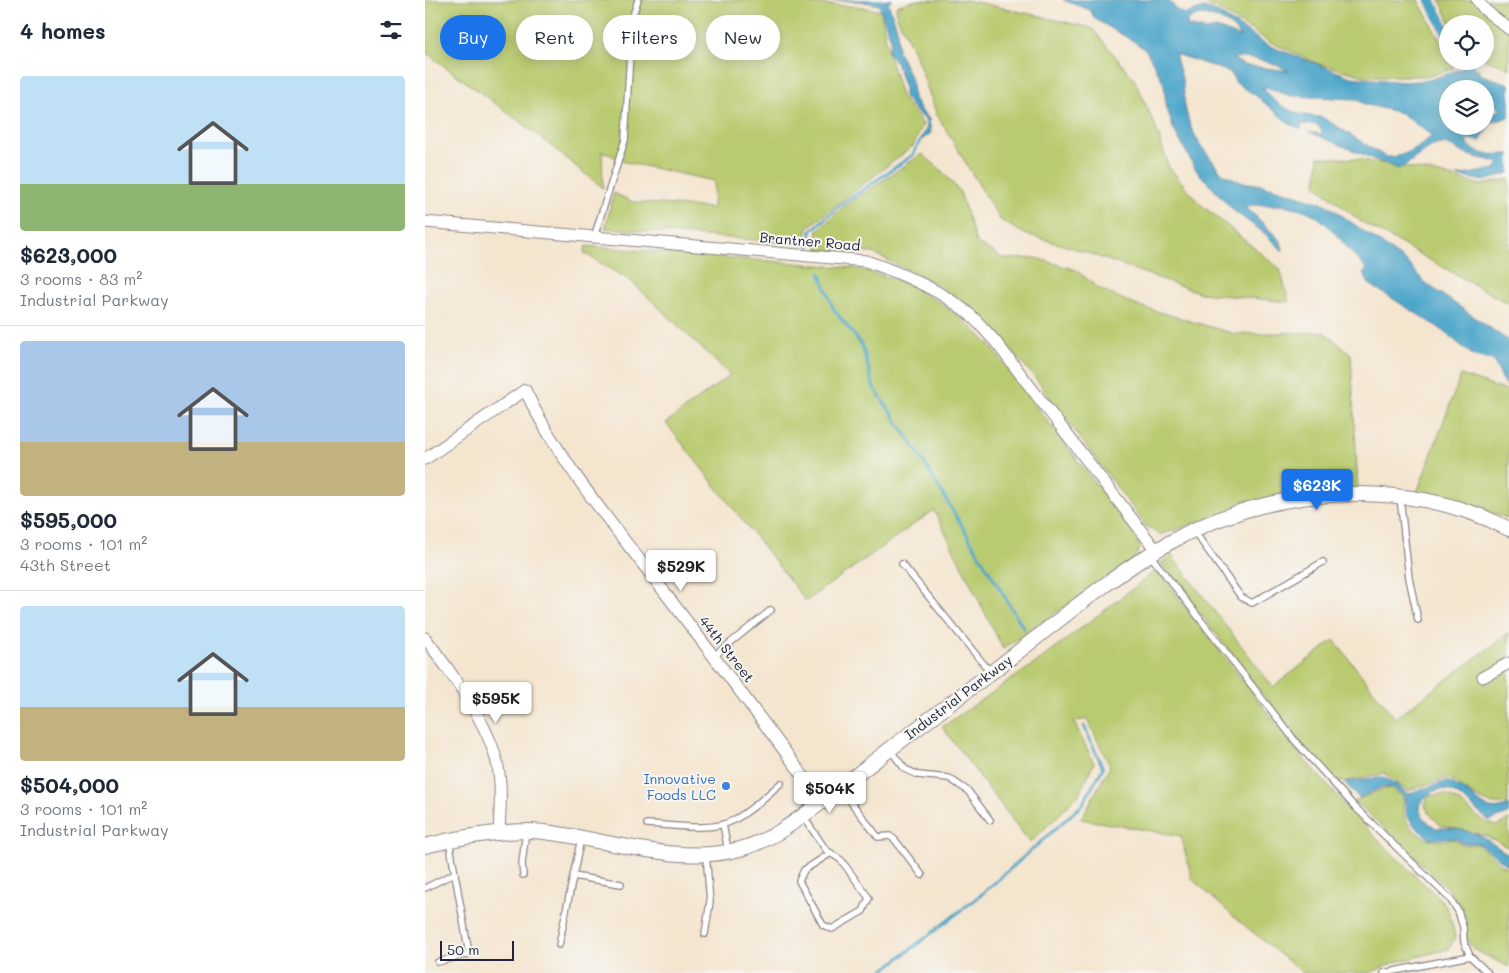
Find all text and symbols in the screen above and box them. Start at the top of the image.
chip: Buy [440,15,506,60]
chip: Rent [516,15,593,60]
chip: Filters [603,15,696,60]
chip: New [706,15,780,60]
map controls [1439,15,1494,135]
button: locate [1439,15,1494,70]
icon: filters [377,16,405,44]
text: 4 homes [20,17,106,44]
button: layers [1439,80,1494,135]
icon: home [168,108,258,198]
street label: Brantner Road [759,227,861,255]
text: $623,000 [20,241,117,268]
text: 3 rooms · 83 m² [20,268,142,289]
text: Industrial Parkway [20,289,169,310]
icon: home [168,374,258,464]
pin: $623K [1282,468,1352,511]
text: $623K [1293,474,1341,495]
text: $595,000 [20,506,117,533]
text: 3 rooms · 101 m² [20,533,147,554]
pin: $529K [646,550,716,592]
text: 43th Street [20,554,111,575]
text: $529K [657,555,705,576]
street label: 44th Street [695,612,759,686]
icon: home [168,639,258,729]
street label: Industrial Parkway [900,650,1016,744]
pin: $595K [461,682,531,724]
text: $595K [472,687,520,708]
place label: Innovative Foods LLC [643,769,716,804]
text: $504,000 [20,771,119,798]
pin: $504K [795,772,865,814]
text: $504K [805,777,855,798]
marker: Innovative Foods LLC [720,780,732,792]
text: 3 rooms · 101 m² [20,798,147,819]
text: Industrial Parkway [20,819,169,840]
scale bar [440,938,514,961]
text: 50 m [447,940,479,959]

